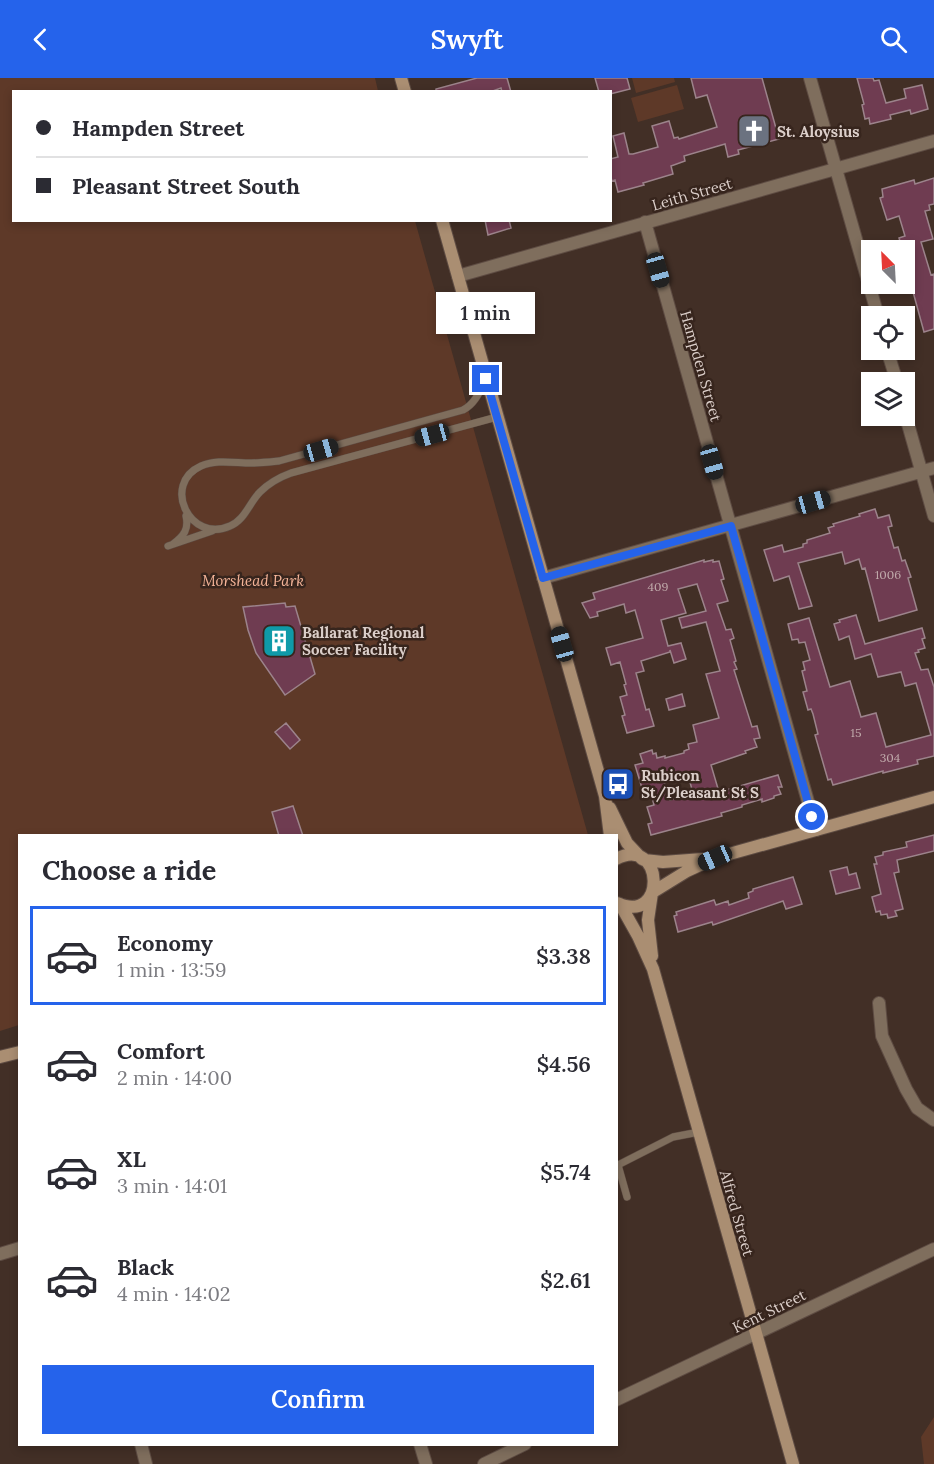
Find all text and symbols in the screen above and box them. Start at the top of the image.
text: Swyft [431,22,503,56]
icon: back [24,23,57,56]
icon: search [877,23,910,56]
church icon: St. Aloysius [736,113,772,149]
text: Hampden Street [72,114,244,142]
place label: St. Aloysius [777,122,860,141]
text: Pleasant Street South [72,172,300,200]
street label: Leith Street [650,173,734,215]
north arrow [861,240,915,294]
map controls [861,240,915,426]
car [644,250,672,290]
callout: 1 min [436,292,536,334]
text: 1 min [460,300,511,325]
button: locate [861,306,915,360]
street label: Hampden Street [676,308,726,424]
route end [472,365,499,392]
button: layers [861,372,915,426]
car [412,422,452,448]
car [301,436,341,464]
car [698,442,726,482]
car [793,488,833,516]
house number: 1006 [875,567,901,582]
park label: Morshead Park [202,571,304,590]
house number: 409 [648,579,669,594]
building icon: Ballarat Regional Soccer Facility [261,623,297,659]
place label: Ballarat Regional Soccer Facility [302,623,425,659]
car [548,624,576,664]
house number: 15 [851,725,861,740]
house number: 304 [880,750,901,765]
bus stop icon: Rubicon St/Pleasant St S [600,766,636,802]
place label: Rubicon St/Pleasant St S [641,766,759,803]
route start [798,803,825,830]
car [695,842,735,874]
text: Choose a ride [42,853,216,887]
icon: car [45,929,99,983]
text: Economy [117,929,213,957]
text: $3.38 [536,942,591,970]
text: 1 min · 13:59 [117,957,227,982]
icon: car [45,1037,99,1091]
text: Comfort [117,1037,205,1065]
text: $4.56 [537,1050,591,1078]
text: 2 min · 14:00 [117,1065,232,1090]
icon: car [45,1145,99,1199]
text: XL [117,1145,146,1173]
text: $5.74 [540,1158,591,1186]
street label: Alfred Street [715,1167,758,1258]
text: 3 min · 14:01 [117,1173,227,1198]
icon: car [45,1253,99,1307]
text: Black [117,1253,174,1281]
text: $2.61 [540,1266,591,1294]
text: 4 min · 14:02 [117,1281,230,1306]
street label: Kent Street [729,1285,809,1337]
button: Confirm [42,1365,594,1434]

